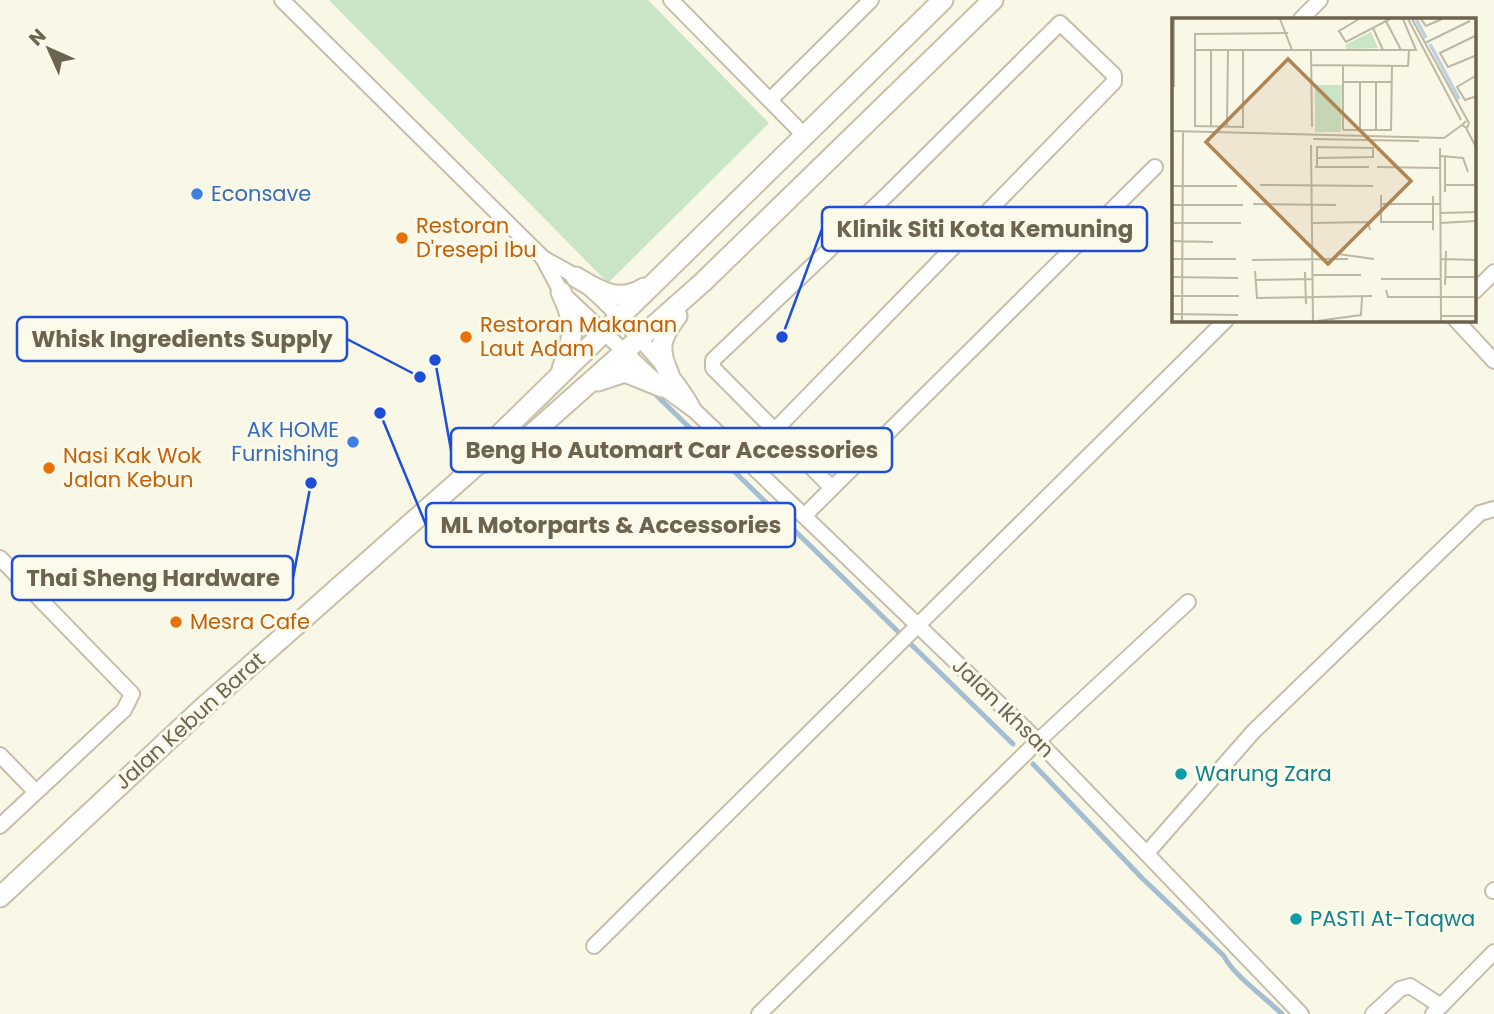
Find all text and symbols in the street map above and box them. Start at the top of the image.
north arrow [14,14,84,84]
inset map [1172,18,1476,322]
text: N [23,23,52,52]
place label: Econsave [211,179,311,208]
marker: Econsave [189,186,205,202]
callout: Klinik Siti Kota Kemuning [822,207,1147,251]
place label: Restoran D'resepi Ibu [416,211,537,264]
text: Klinik Siti Kota Kemuning [837,213,1133,245]
marker: Restoran D'resepi Ibu [394,230,410,246]
place label: Restoran Makanan Laut Adam [480,310,677,363]
callout: Whisk Ingredients Supply [17,317,347,361]
text: Whisk Ingredients Supply [31,323,333,355]
marker: Restoran Makanan Laut Adam [458,329,474,345]
place label: AK HOME Furnishing [231,415,339,468]
callout: Beng Ho Automart Car Accessories [451,428,892,472]
marker: AK HOME Furnishing [345,434,361,450]
text: Beng Ho Automart Car Accessories [466,434,878,466]
place label: Nasi Kak Wok Jalan Kebun [63,441,202,494]
marker: Nasi Kak Wok Jalan Kebun [41,460,57,476]
callout: ML Motorparts & Accessories [426,503,795,547]
text: ML Motorparts & Accessories [441,509,781,541]
callout: Thai Sheng Hardware [12,556,293,600]
text: Thai Sheng Hardware [26,562,280,594]
place label: Mesra Cafe [190,607,310,636]
marker: Mesra Cafe [168,614,184,630]
street label: Jalan Kebun Barat [108,645,271,796]
street label: Jalan Ikhsan [946,651,1061,764]
place label: Warung Zara [1195,759,1332,788]
marker: Warung Zara [1173,766,1189,782]
place label: PASTI At-Taqwa [1310,904,1475,933]
marker: PASTI At-Taqwa [1288,911,1304,927]

